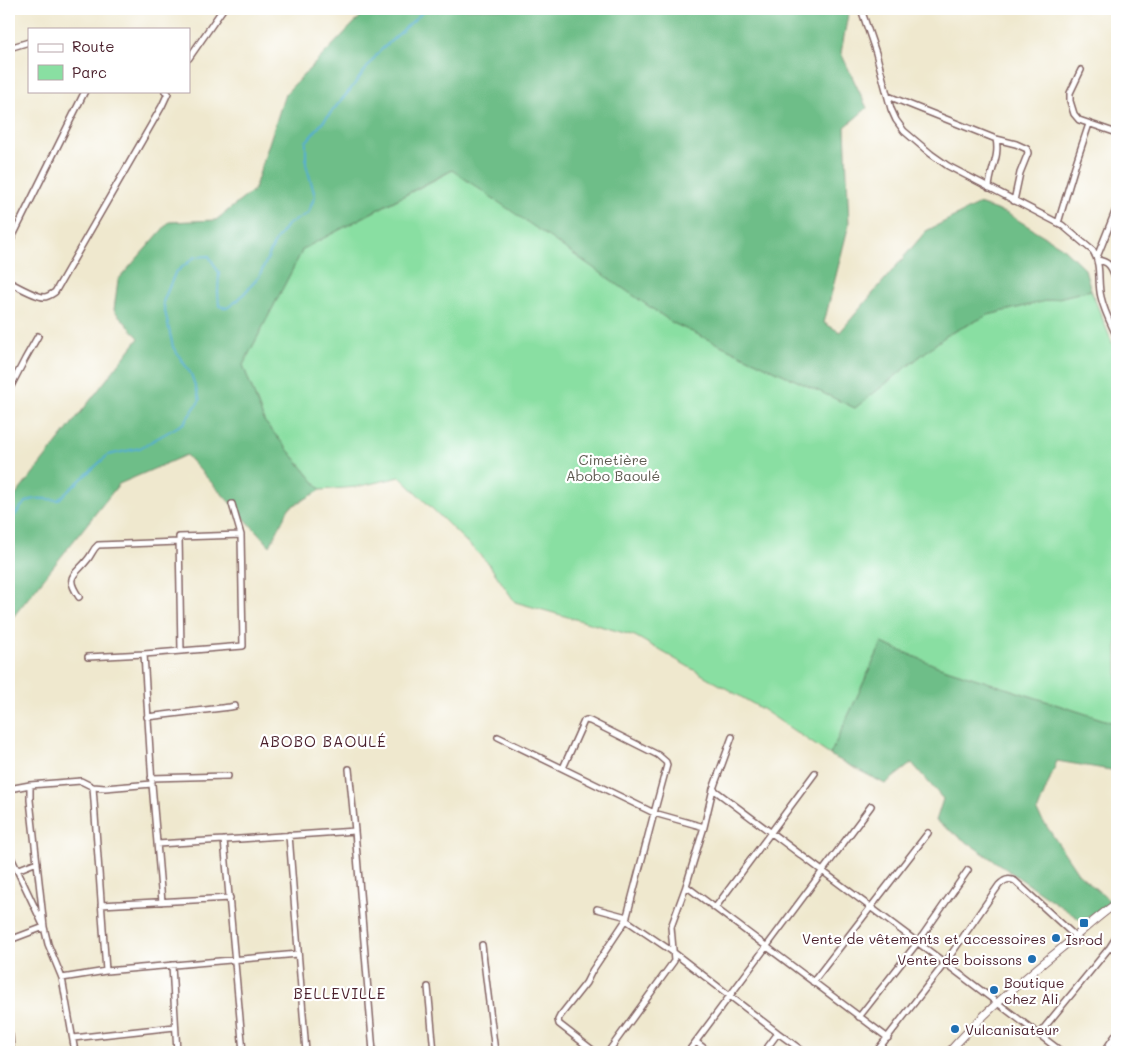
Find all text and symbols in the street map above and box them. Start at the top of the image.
legend [28,28,190,92]
text: Route [72,36,115,56]
text: Parc [72,62,107,82]
park label: Cimetière Abobo Baoulé [566,450,660,485]
district label: ABOBO BAOULÉ [259,731,387,751]
marker: Isrod [1078,917,1090,929]
place label: Vente de vêtements et accessoires [802,929,1046,948]
place label: Isrod [1065,930,1103,949]
marker: Vente de vêtements et accessoires [1050,932,1062,944]
place label: Vente de boissons [897,950,1022,969]
marker: Vente de boissons [1026,953,1038,965]
place label: Boutique chez Ali [1004,973,1064,1008]
district label: BELLEVILLE [294,983,386,1003]
marker: Boutique chez Ali [988,984,1000,996]
place label: Vulcanisateur [965,1020,1059,1039]
marker: Vulcanisateur [949,1023,961,1035]

